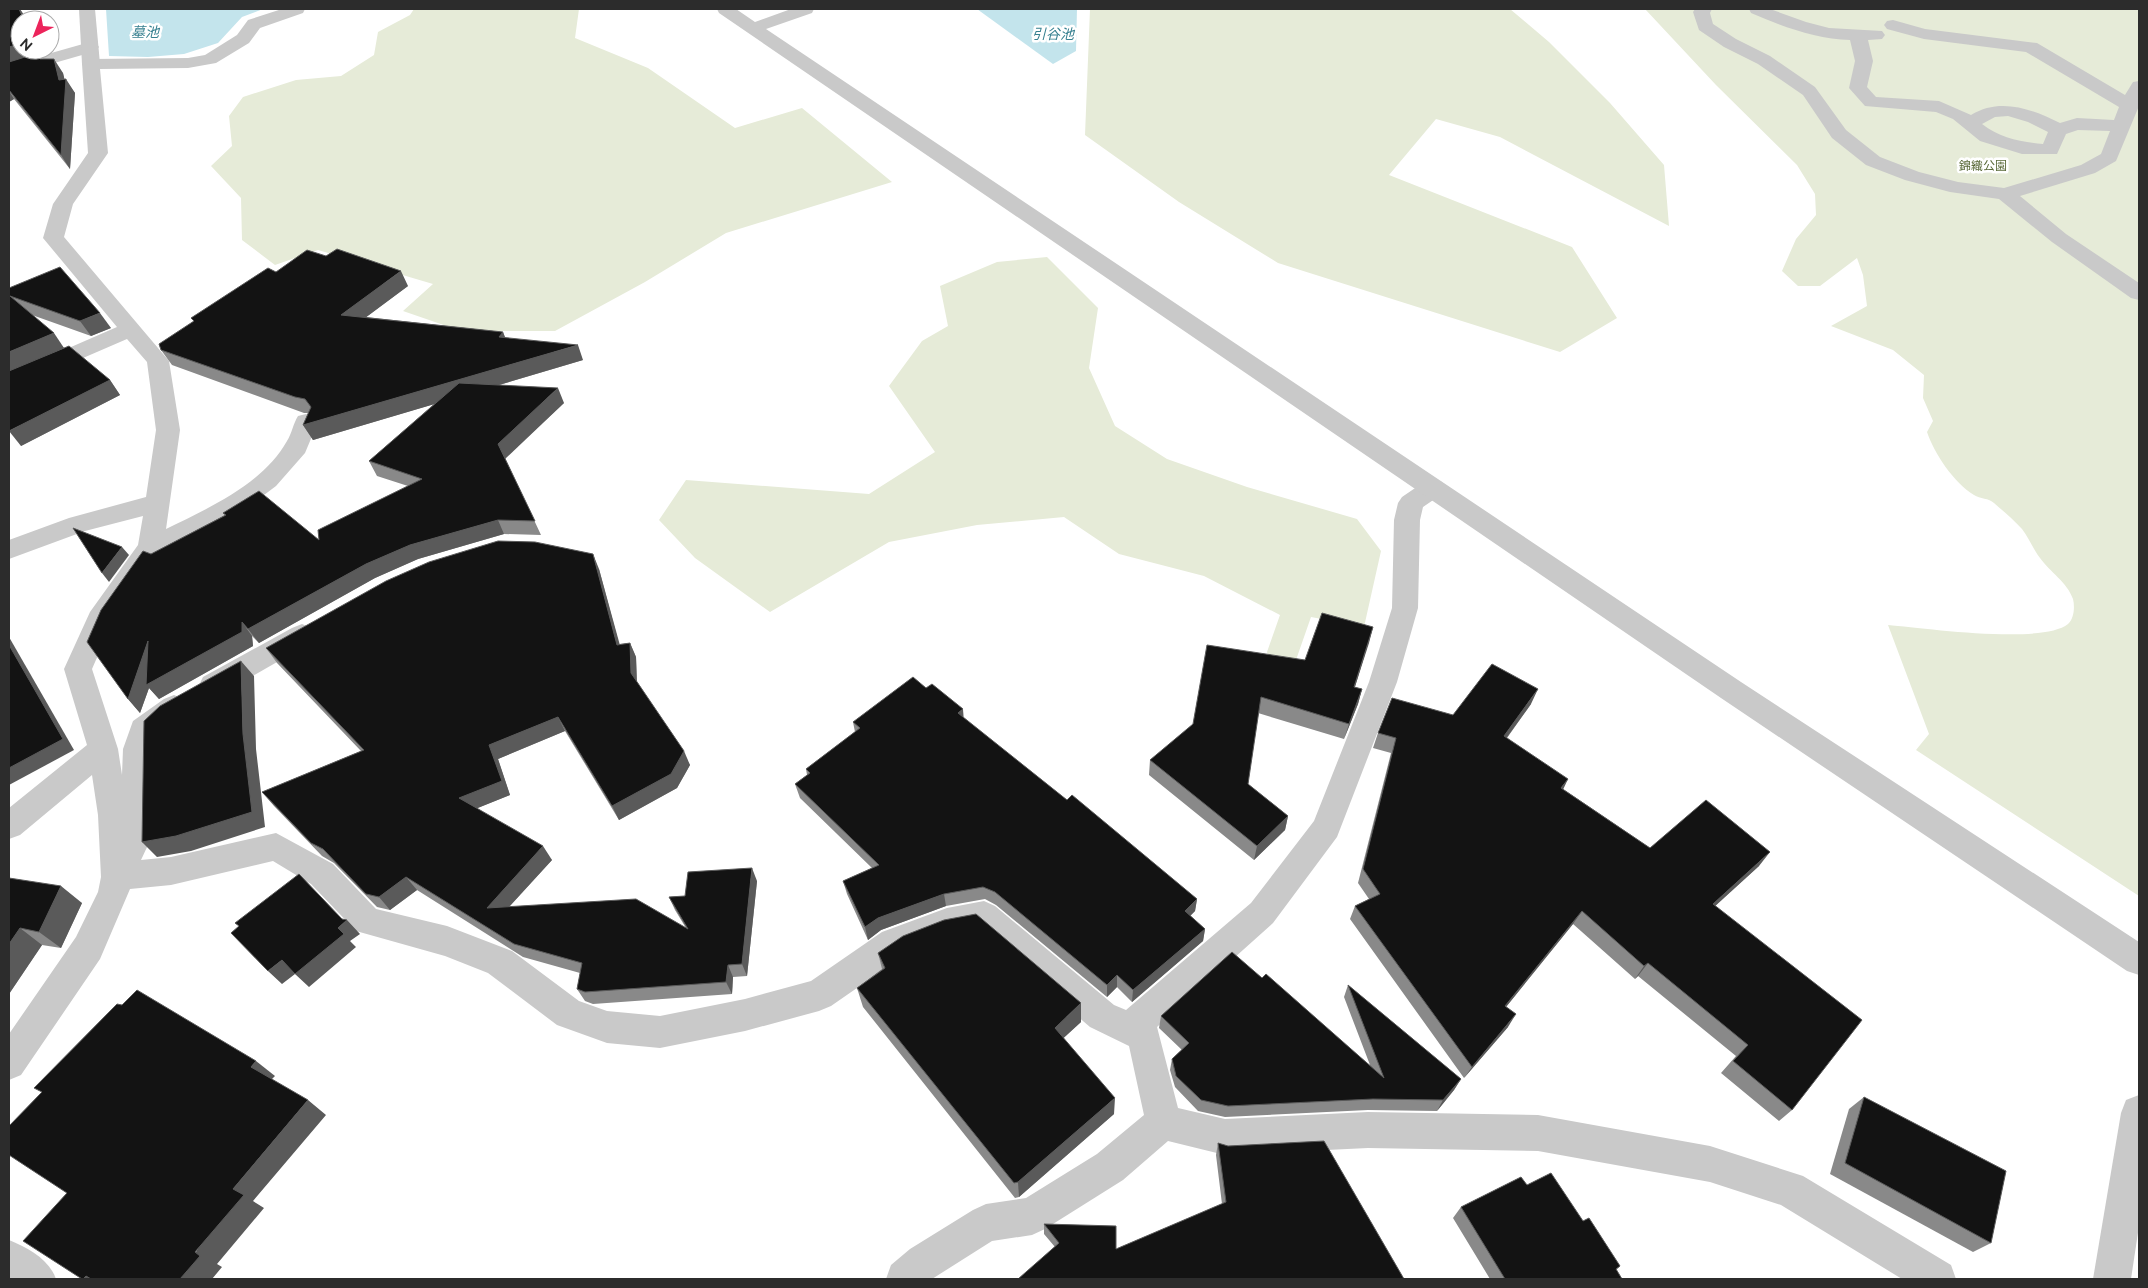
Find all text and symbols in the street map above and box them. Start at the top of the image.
north arrow [10,10,60,60]
water label: 墓池 [131,24,161,40]
water label: 引谷池 [1032,26,1076,42]
text: N [17,35,36,54]
park label: 錦織公園 [1959,159,2007,173]

